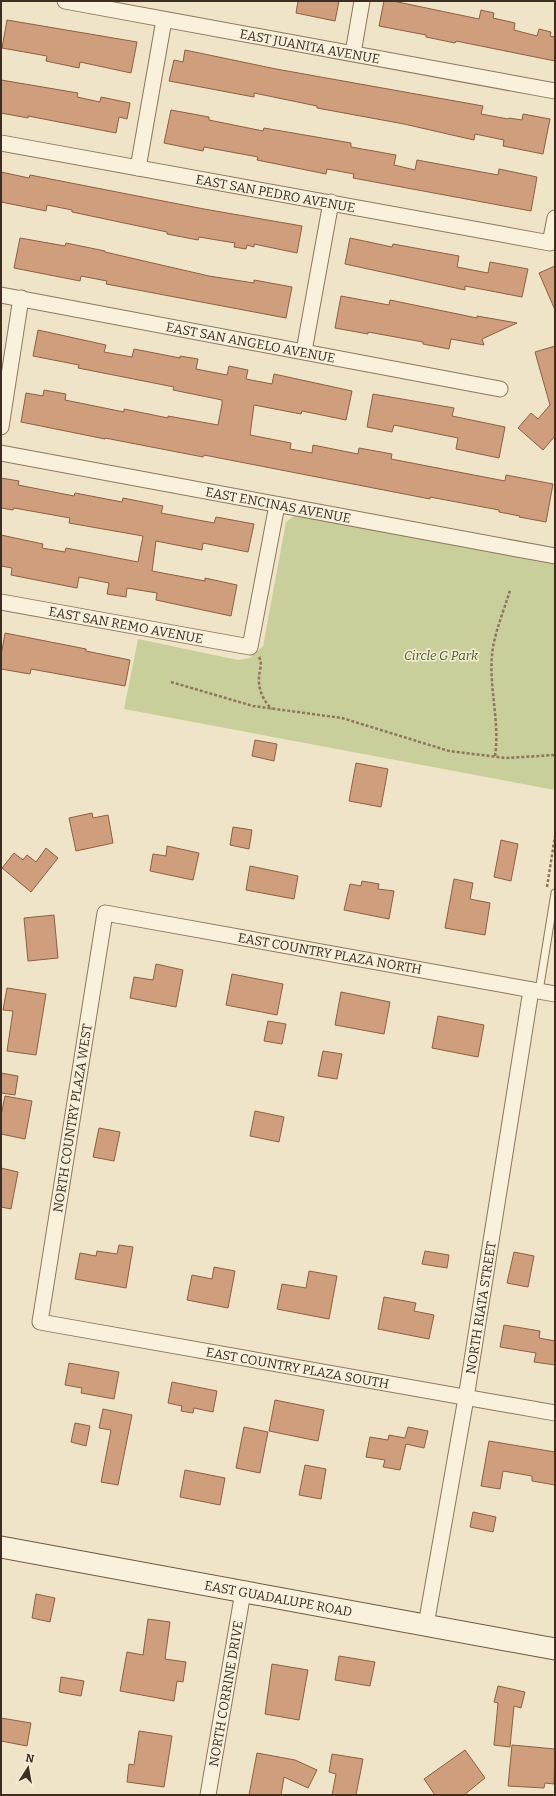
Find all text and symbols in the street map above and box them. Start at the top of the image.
street label: EAST JUANITA AVENUE [239,26,381,67]
street label: EAST SAN PEDRO AVENUE [195,172,356,215]
street label: EAST SAN ANGELO AVENUE [165,319,336,366]
street label: EAST ENCINAS AVENUE [204,484,352,526]
street label: EAST SAN REMO AVENUE [47,604,204,646]
park label: Circle G Park [404,648,479,663]
street label: EAST COUNTRY PLAZA NORTH [237,930,423,977]
street label: NORTH COUNTRY PLAZA WEST [50,1022,95,1214]
street label: NORTH RIATA STREET [463,1240,499,1375]
street label: EAST COUNTRY PLAZA SOUTH [205,1344,390,1392]
street label: EAST GUADALUPE ROAD [203,1578,353,1620]
street label: NORTH CORRINE DRIVE [206,1619,246,1768]
north arrow [8,1748,48,1788]
text: N [24,1751,36,1766]

